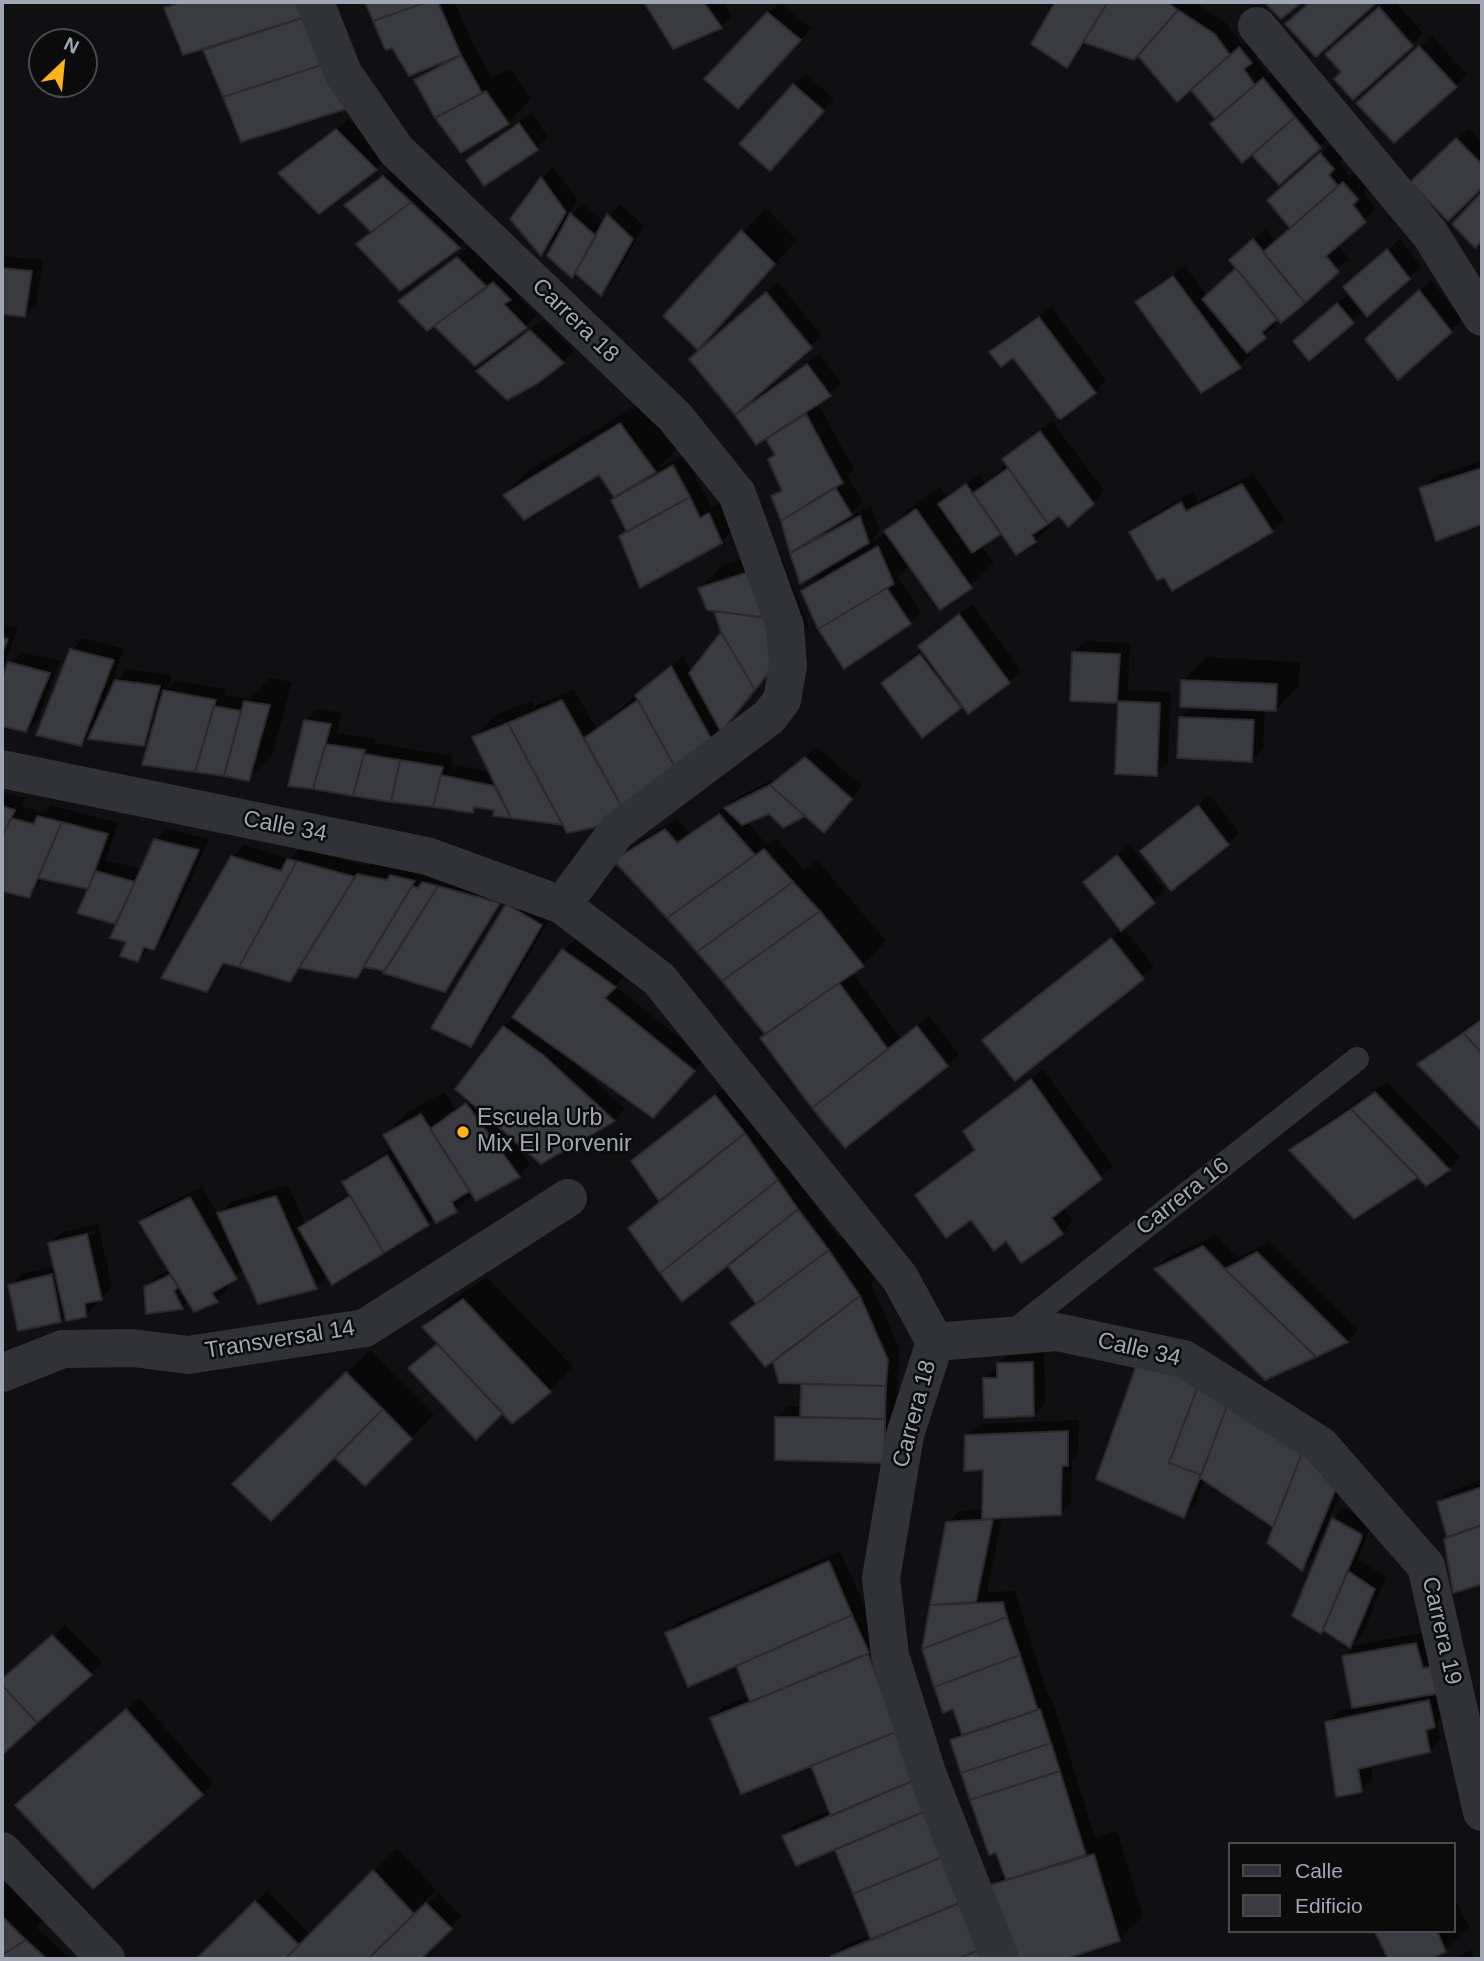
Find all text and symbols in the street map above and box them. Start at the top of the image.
north arrow [28,28,98,98]
text: N [61,33,82,58]
street label: Carrera 18 [526,273,624,369]
street label: Calle 34 [241,805,329,849]
place label: Escuela Urb Mix El Porvenir [477,1105,632,1159]
marker: Escuela Urb Mix El Porvenir [455,1124,471,1140]
street label: Carrera 16 [1131,1152,1235,1242]
street label: Transversal 14 [203,1315,357,1365]
street label: Calle 34 [1095,1327,1183,1373]
street label: Carrera 18 [887,1357,943,1471]
street label: Carrera 19 [1415,1574,1467,1688]
legend [1228,1842,1456,1933]
text: Calle [1295,1859,1343,1882]
text: Edificio [1295,1894,1363,1917]

